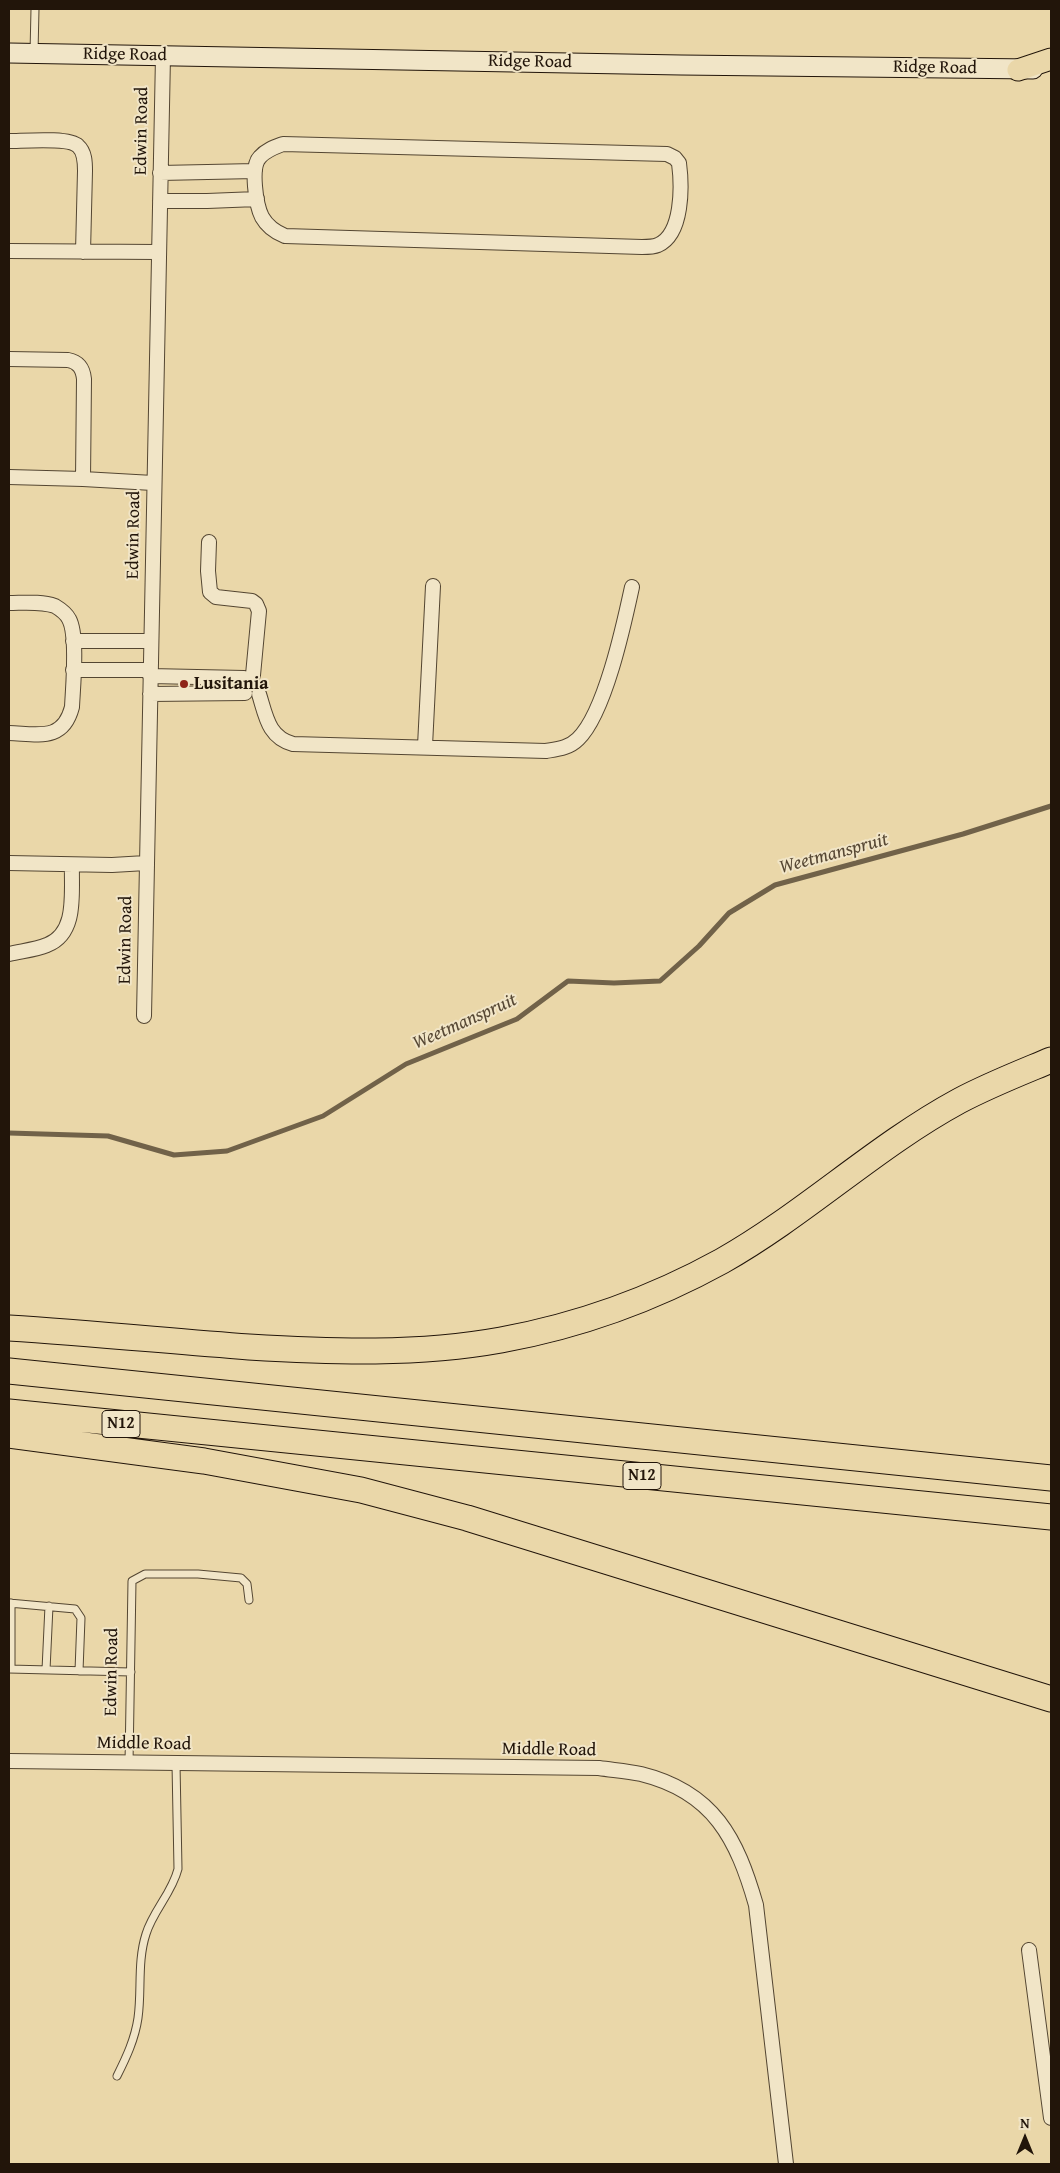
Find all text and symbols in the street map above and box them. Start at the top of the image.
street label: Ridge Road [83,43,167,67]
street label: Ridge Road [488,50,572,74]
street label: Ridge Road [893,56,977,80]
street label: Edwin Road [130,87,154,175]
street label: Edwin Road [122,491,146,579]
place label: Lusitania [194,673,268,695]
marker: Lusitania [178,678,190,690]
water label: Weetmanspruit [777,829,891,879]
street label: Edwin Road [114,896,138,984]
water label: Weetmanspruit [409,989,521,1055]
road number: N12 [102,1410,140,1438]
road number: N12 [623,1462,661,1490]
street label: Edwin Road [100,1628,124,1716]
street label: Middle Road [97,1732,191,1756]
street label: Middle Road [502,1738,596,1762]
north arrow [1000,2113,1050,2163]
text: N [1020,2113,1030,2133]

